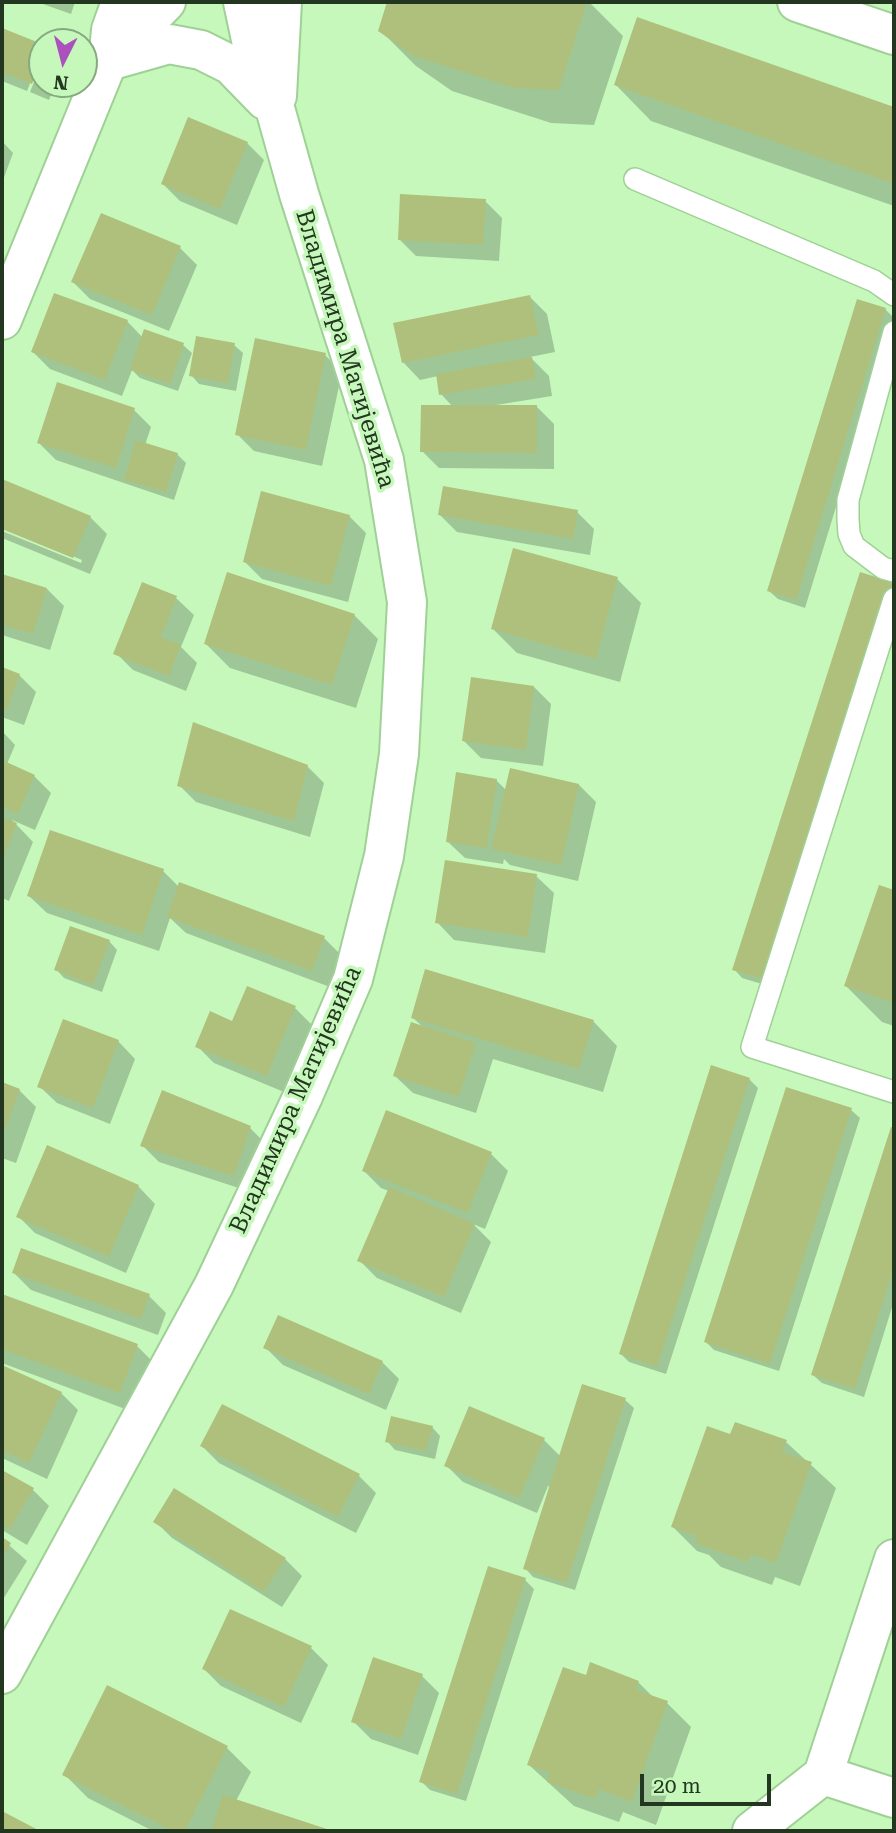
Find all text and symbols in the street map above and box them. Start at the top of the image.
north arrow [28,28,98,98]
text: N [52,70,69,95]
street label: Владимира Матијевића [289,206,401,492]
street label: Владимира Матијевића [224,962,368,1238]
scale bar [644,1759,775,1803]
text: 20 m [653,1774,701,1798]

